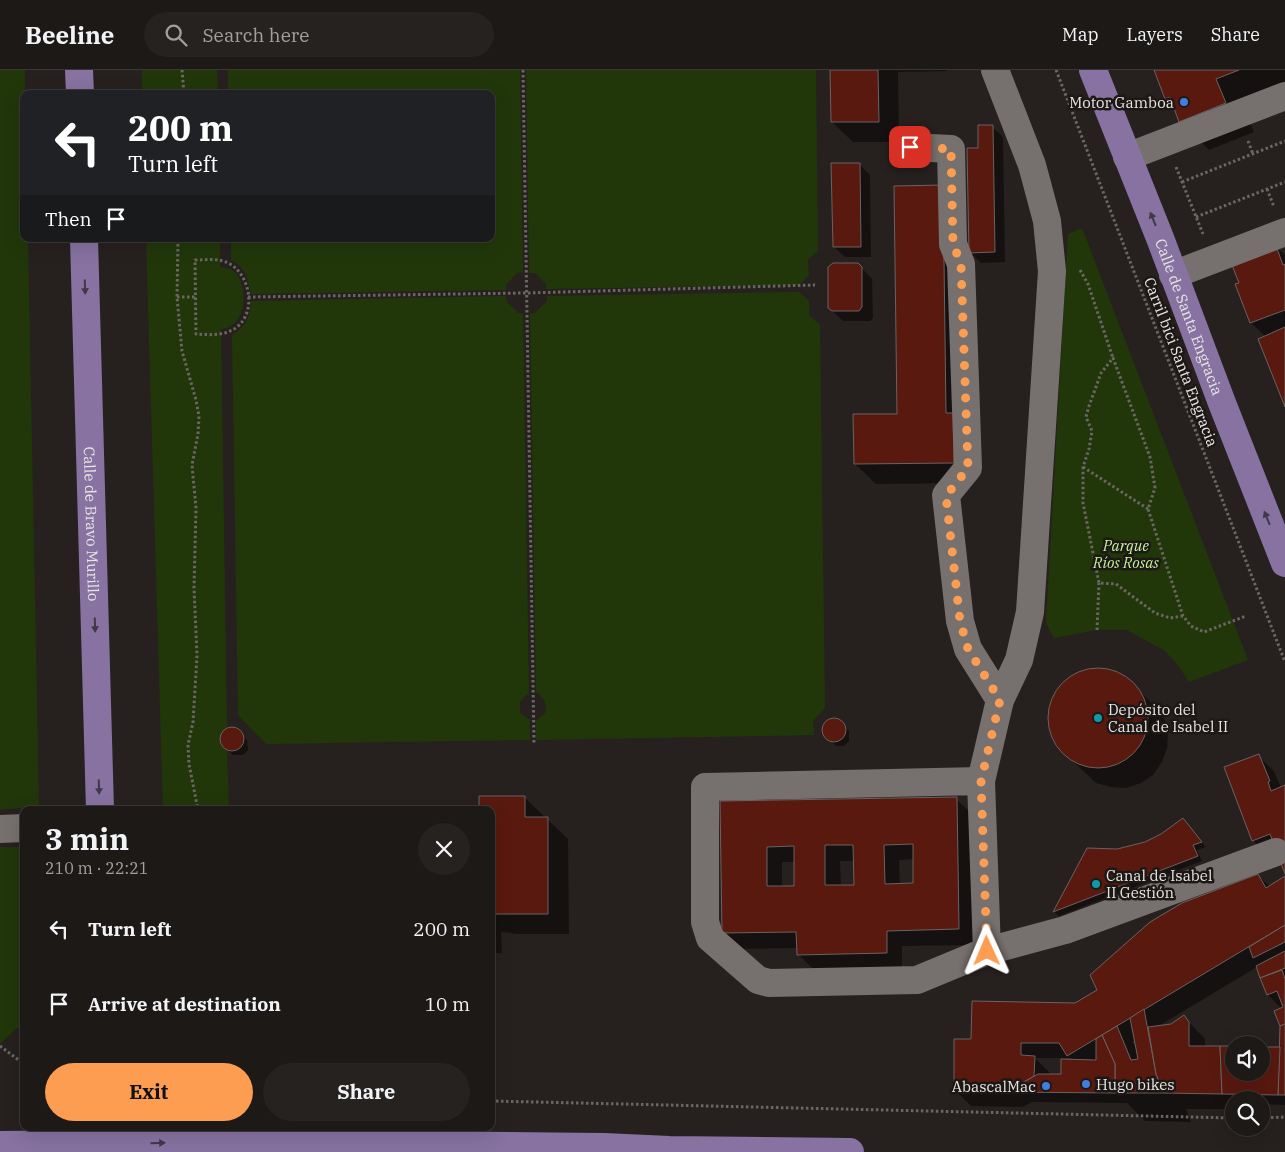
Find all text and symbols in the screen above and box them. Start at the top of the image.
search box [144,12,494,57]
text: Beeline [25,19,114,51]
icon: search [162,21,190,49]
text: Search here [202,23,309,47]
text: Map [1062,23,1099,46]
text: Layers [1127,23,1183,46]
text: Share [1211,23,1260,46]
place label: Motor Gamboa [1069,93,1174,112]
marker: Motor Gamboa [1178,96,1190,108]
text: 200 m [128,105,233,151]
icon: left [45,110,110,175]
pin [889,126,931,168]
icon: arrive [896,133,924,161]
text: Turn left [128,149,218,178]
icon: arrive [102,205,130,233]
text: Then [45,207,92,231]
one-way arrow [1148,212,1156,226]
street label: Calle de Santa Engracia [1152,236,1228,398]
street label: Carril bici Santa Engracia [1140,275,1222,449]
one-way arrow [81,280,89,296]
street label: Calle de Bravo Murillo [80,446,104,602]
one-way arrow [1263,510,1271,525]
park label: Parque Ríos Rosas [1092,536,1159,572]
one-way arrow [91,617,99,633]
place label: Depósito del Canal de Isabel II [1108,700,1228,736]
marker: Depósito del Canal de Isabel II [1092,712,1104,724]
one-way arrow [95,780,103,796]
text: 3 min [45,819,129,858]
button: close [418,823,470,875]
text: 210 m · 22:21 [45,858,148,878]
place label: Canal de Isabel II Gestión [1106,866,1212,902]
marker: Canal de Isabel II Gestión [1090,878,1102,890]
icon: left [45,915,73,943]
text: Turn left [88,917,171,941]
text: 200 m [413,917,470,941]
position arrow [960,924,1012,976]
icon: arrive [45,990,73,1018]
text: Arrive at destination [88,992,281,1016]
text: 10 m [425,992,470,1016]
map controls [1225,1036,1270,1136]
button: sound [1225,1036,1270,1081]
button: Exit [45,1063,253,1121]
button: Share [263,1063,470,1121]
place label: Hugo bikes [1096,1075,1175,1094]
place label: AbascalMac [952,1077,1036,1096]
marker: Hugo bikes [1080,1078,1092,1090]
marker: AbascalMac [1040,1080,1052,1092]
button: search [1225,1091,1270,1136]
one-way arrow [151,1139,167,1147]

